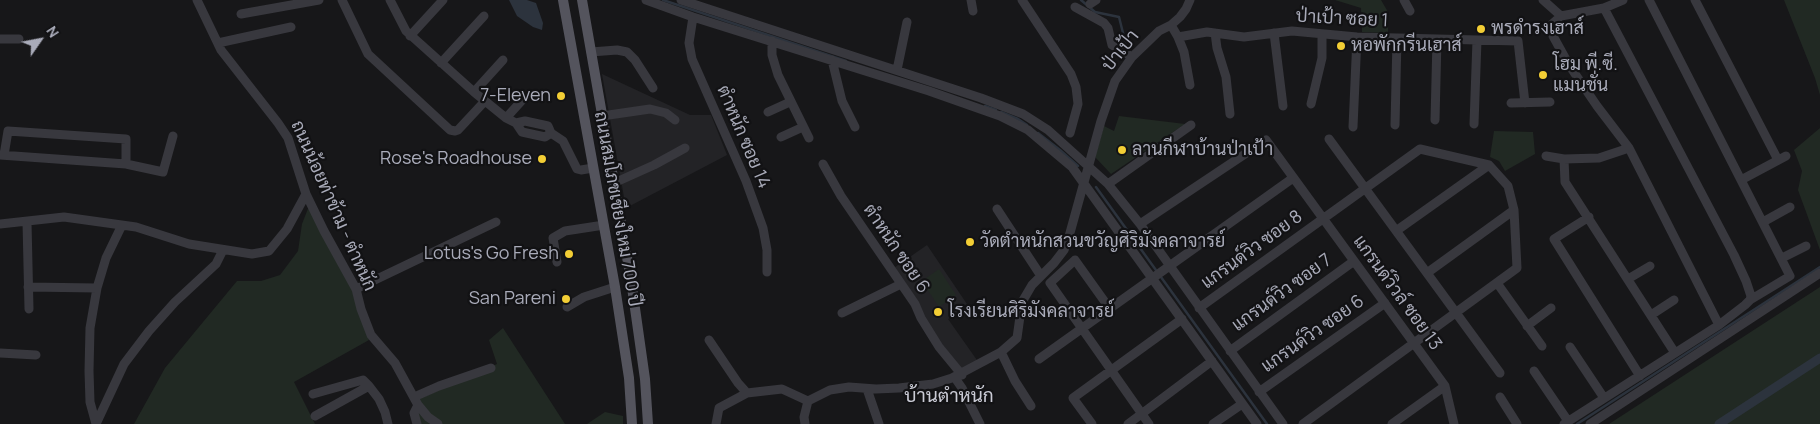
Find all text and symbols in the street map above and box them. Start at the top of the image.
street label: ป่าเป้า ซอย 1 [1295,6,1389,32]
north arrow [15,15,65,65]
place label: พรดำรงเฮาส์ [1491,18,1584,40]
text: N [42,22,64,41]
marker: พรดำรงเฮาส์ [1475,23,1487,35]
street label: ป่าเป้า [1098,26,1144,76]
place label: หอพักกรีนเฮาส์ [1351,35,1462,57]
marker: หอพักกรีนเฮาส์ [1335,40,1347,52]
place label: โฮม พี.ซี. แมนชั่น [1553,54,1618,96]
marker: โฮม พี.ซี. แมนชั่น [1537,69,1549,81]
street label: ตำหนัก ซอย 14 [712,82,774,192]
place label: 7-Eleven [480,85,551,107]
marker: 7-Eleven [555,90,567,102]
street label: ถนนสมโภชเชียงใหม่ 700 ปี [589,110,645,308]
street label: ถนนน้อยท่าข้าม - ตำหนัก [286,117,380,295]
place label: ลานกีฬาบ้านป่าเป้า [1132,139,1273,161]
marker: ลานกีฬาบ้านป่าเป้า [1116,144,1128,156]
place label: Rose's Roadhouse [380,148,532,170]
marker: Rose's Roadhouse [536,153,548,165]
street label: ตำหนัก ซอย 6 [858,200,934,298]
street label: แกรนด์วิว ซอย 8 [1197,206,1307,294]
place label: วัดตำหนักสวนขวัญศิริมังคลาจารย์ [980,231,1225,253]
street label: แกรนด์วิวล์ ซอย 13 [1348,231,1446,355]
marker: วัดตำหนักสวนขวัญศิริมังคลาจารย์ [964,236,976,248]
place label: Lotus's Go Fresh [424,243,559,265]
marker: Lotus's Go Fresh [563,248,575,260]
street label: แกรนด์วิว ซอย 7 [1228,250,1336,336]
place label: San Pareni [469,288,556,310]
street label: แกรนด์วิว ซอย 6 [1258,291,1368,377]
marker: San Pareni [560,293,572,305]
place label: โรงเรียนศิริมังคลาจารย์ [948,301,1114,323]
marker: โรงเรียนศิริมังคลาจารย์ [932,306,944,318]
district label: บ้านตำหนัก [904,386,994,408]

